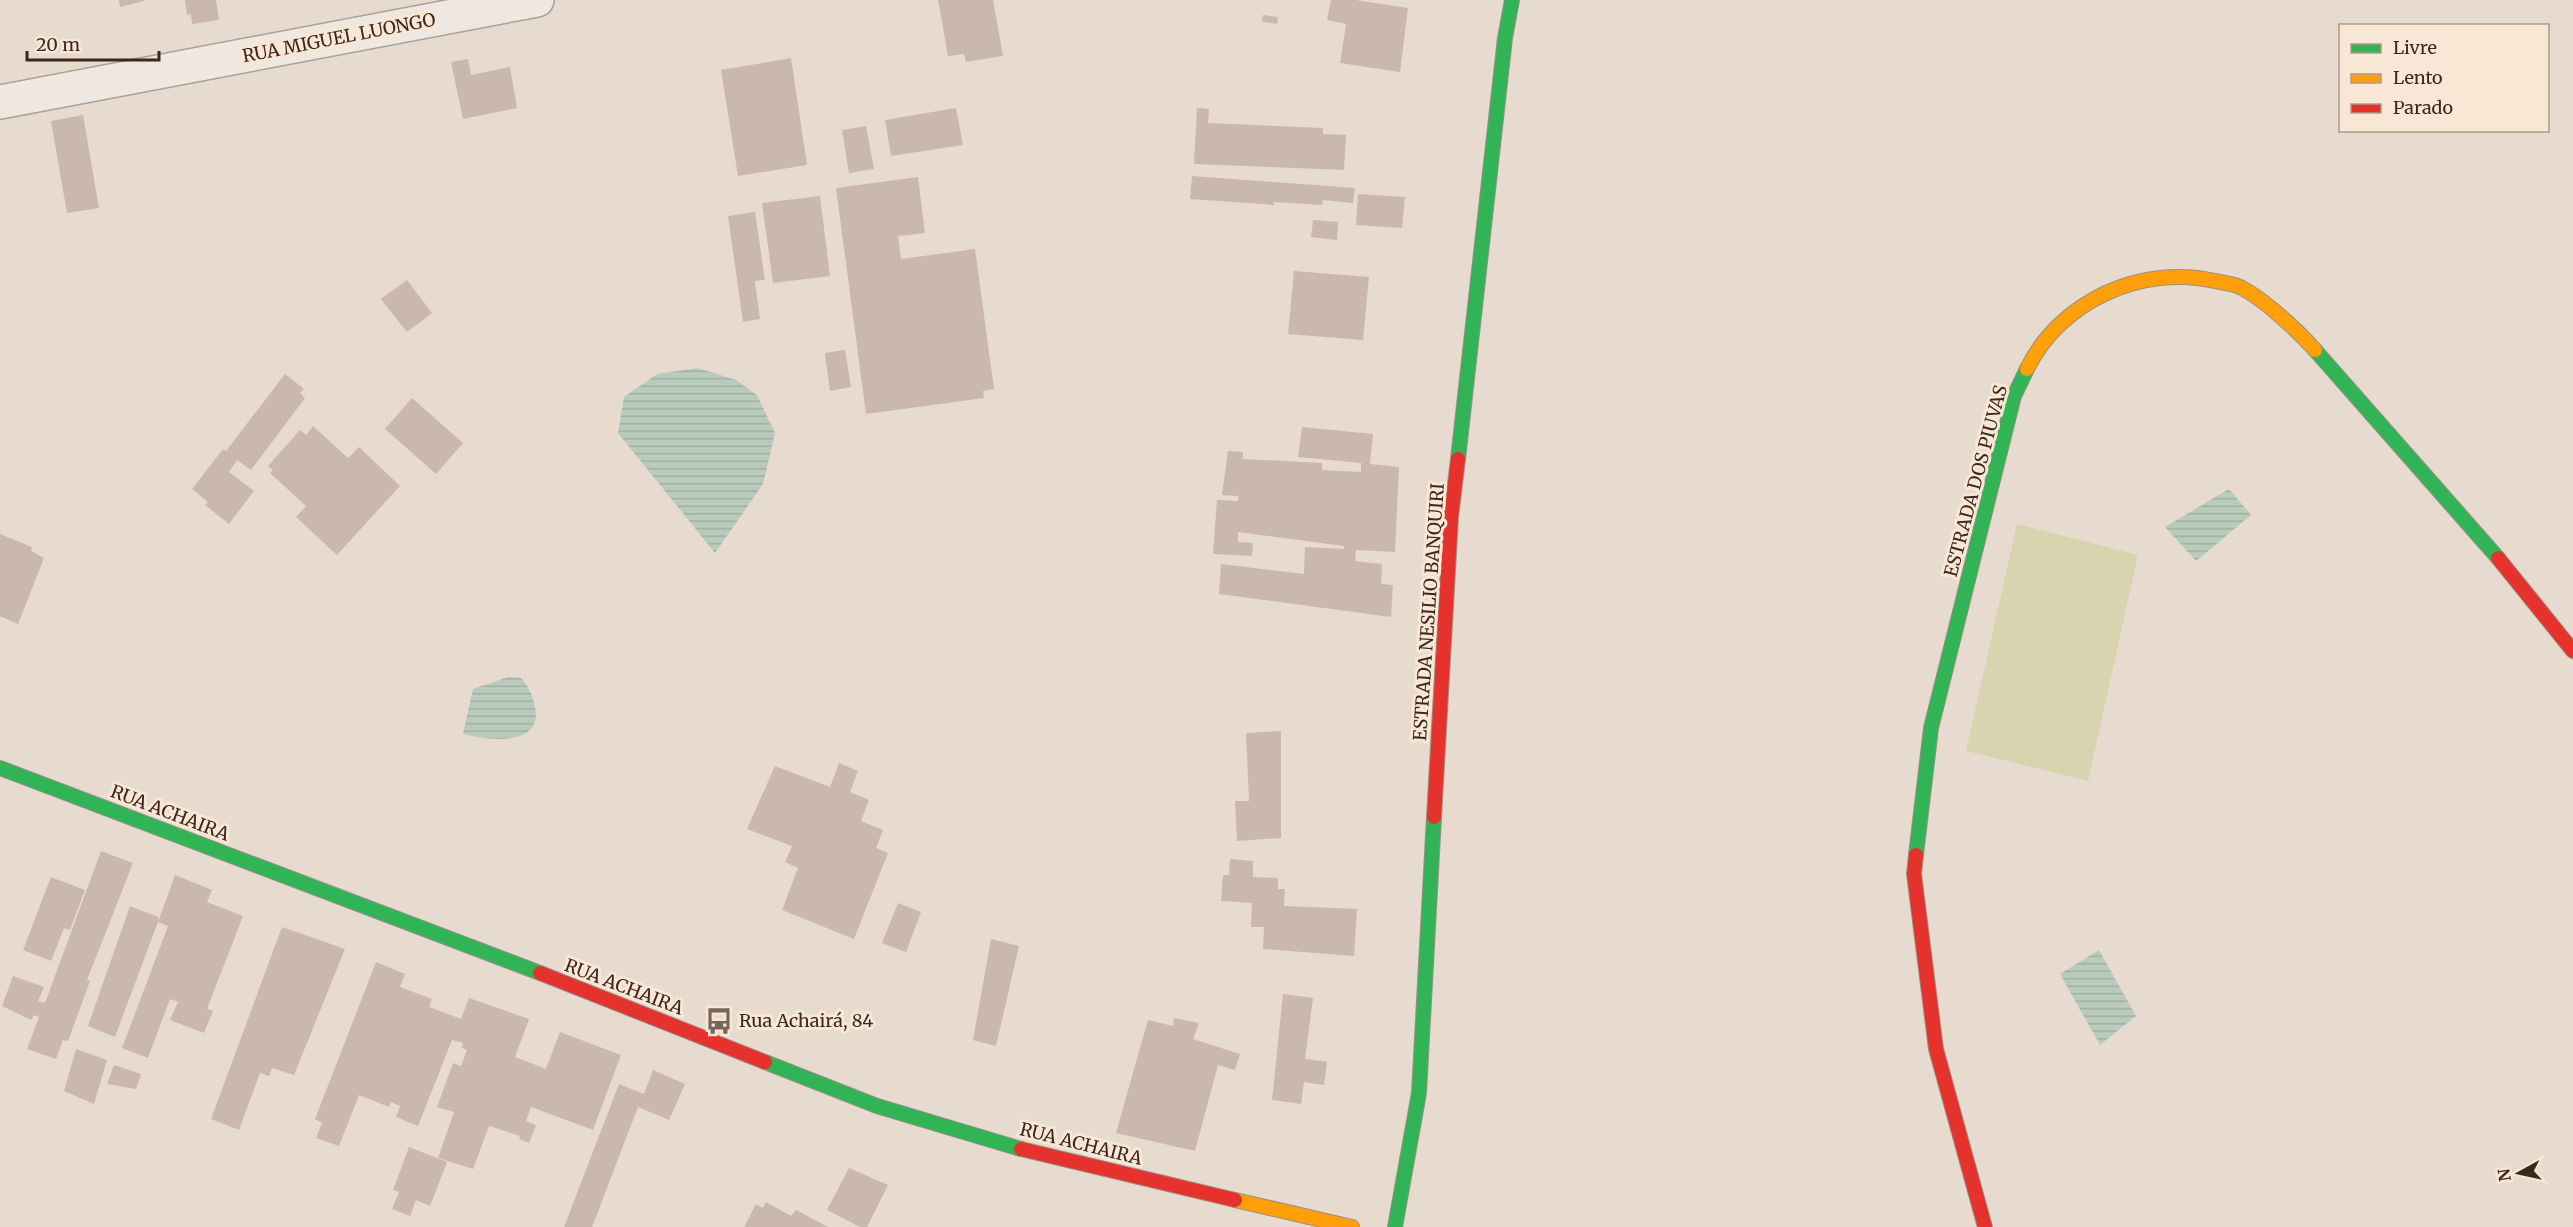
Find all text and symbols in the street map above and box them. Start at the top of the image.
street label: RUA MIGUEL LUONGO [240,7,437,68]
scale bar [27,24,159,62]
legend [2339,24,2549,132]
text: 20 m [36,33,80,56]
text: Livre [2393,36,2437,59]
text: Lento [2393,66,2443,89]
text: Parado [2393,96,2453,119]
street label: ESTRADA DOS PIUVAS [1939,382,2012,579]
street label: ESTRADA NESILIO BANQUIRI [1408,482,1449,742]
street label: RUA ACHAIRA [108,779,233,846]
street label: RUA ACHAIRA [562,953,687,1020]
bus stop icon: Rua Achairá, 84 [704,1006,734,1036]
place label: Rua Achairá, 84 [739,1009,873,1032]
street label: RUA ACHAIRA [1017,1117,1145,1170]
north arrow [2489,1143,2549,1203]
text: N [2493,1167,2515,1183]

